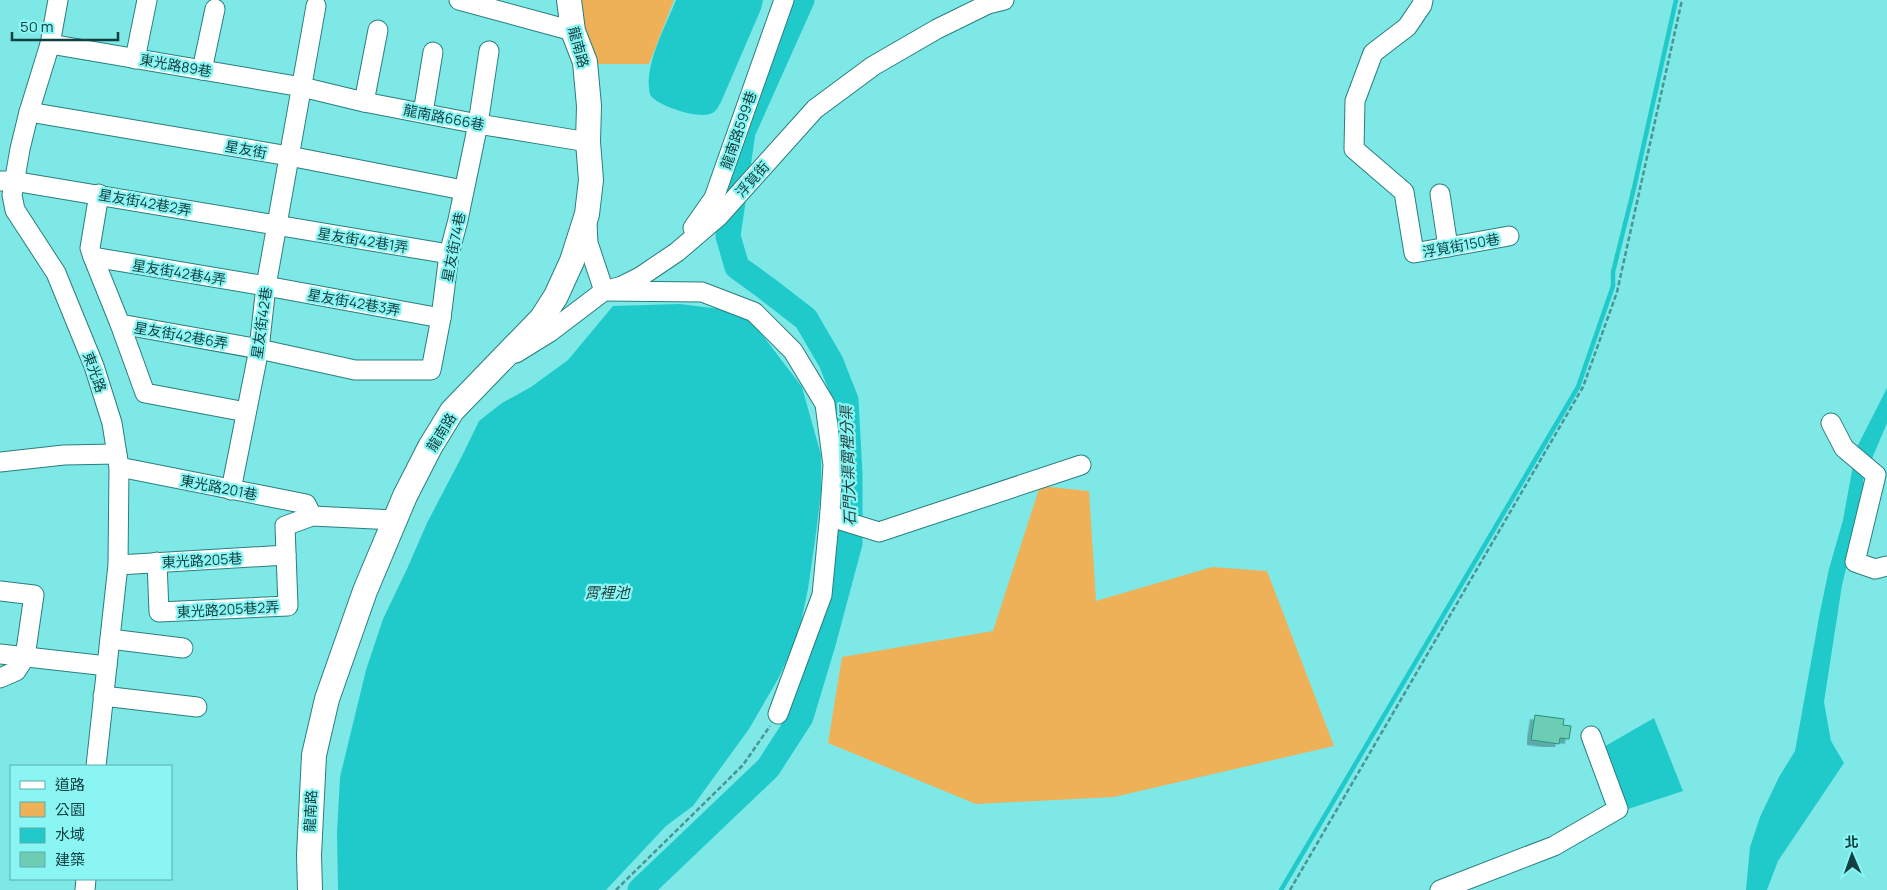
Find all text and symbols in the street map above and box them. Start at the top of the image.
scale bar [12,10,119,42]
text: 50 m [20,16,54,37]
street label: 龍南路 [564,24,594,70]
street label: 東光路89巷 [138,49,214,81]
street label: 龍南路599巷 [716,88,760,172]
street label: 龍南路666巷 [402,100,486,134]
street label: 星友街 [224,136,268,162]
street label: 浮筧街 [731,157,773,201]
street label: 星友街42巷2弄 [97,184,193,220]
street label: 星友街74巷 [437,210,469,284]
street label: 星友街42巷1弄 [316,223,410,257]
street label: 浮筧街150巷 [1421,229,1501,261]
street label: 星友街42巷4弄 [131,255,227,289]
street label: 星友街42巷3弄 [306,284,402,320]
street label: 星友街42巷 [247,286,275,360]
street label: 星友街42巷6弄 [133,317,229,353]
street label: 東光路 [79,349,111,395]
water label: 石門大渠霄裡分渠 [835,404,861,526]
street label: 龍南路 [422,409,460,455]
street label: 東光路201巷 [179,470,259,504]
street label: 東光路205巷 [161,548,243,572]
water label: 霄裡池 [584,582,631,603]
street label: 東光路205巷2弄 [176,597,280,621]
legend [10,765,172,880]
text: 道路 [55,774,85,795]
street label: 龍南路 [299,790,321,832]
text: 公園 [55,799,85,820]
text: 水域 [55,824,85,845]
north arrow [1827,830,1877,880]
text: 北 [1844,832,1859,851]
text: 建築 [55,849,85,870]

